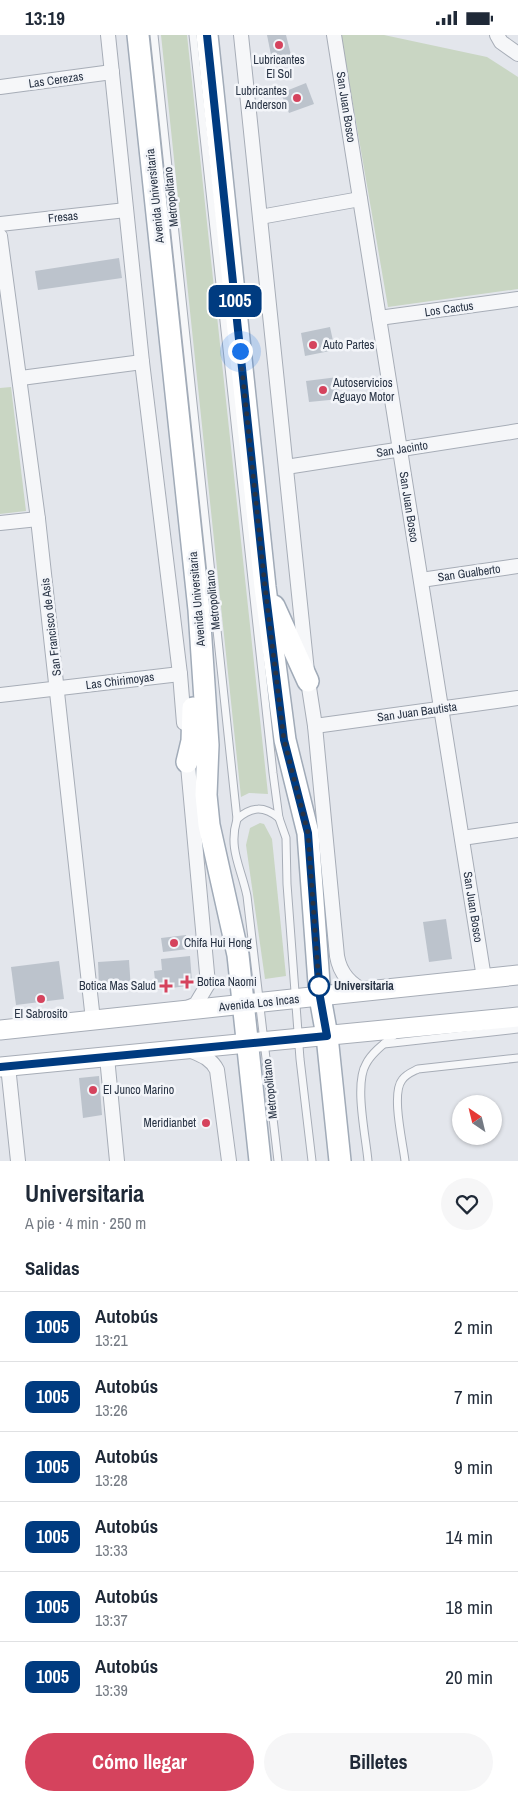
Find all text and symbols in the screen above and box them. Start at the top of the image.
text: 13:19 [25,5,65,31]
marker: Lubricantes El Sol [273,39,285,51]
place label: Lubricantes El Sol [253,52,305,82]
street label: Las Cerezas [28,68,85,92]
street label: San Juan Bosco [332,70,360,144]
place label: Lubricantes Anderson [236,83,287,113]
marker: Lubricantes Anderson [291,92,303,104]
street label: Avenida Universitaria [142,147,168,245]
street label: Metropolitano [160,166,182,228]
street label: Fresas [47,207,79,227]
line badge: 1005 [200,285,270,317]
text: 1005 [219,288,251,313]
street label: Los Cactus [424,298,475,320]
place label: Auto Partes [322,337,375,353]
your location [228,339,253,364]
marker: Auto Partes [307,339,319,351]
place label: Autoservicios Aguayo Motor [332,375,395,405]
marker: Autoservicios Aguayo Motor [317,384,329,396]
street label: San Jacinto [375,437,429,461]
street label: San Juan Bosco [395,470,423,544]
street label: Avenida Universitaria [185,550,209,648]
street label: San Gualberto [436,561,502,585]
street label: Metropolitano [202,569,224,631]
street label: San Francisco de Asis [37,577,65,677]
street label: Las Chirimoyas [85,669,155,693]
street label: San Juan Bautista [376,698,458,726]
street label: San Juan Bosco [459,870,487,944]
place label: Chifa Hui Hong [184,935,252,951]
marker: Chifa Hui Hong [168,937,180,949]
place label: Botica Naomi [197,974,257,990]
marker: Universitaria [308,975,330,997]
marker: Botica Naomi [181,976,193,988]
place label: Botica Mas Salud [79,978,156,994]
place label: Universitaria [334,978,394,994]
marker: Botica Mas Salud [160,980,172,992]
street label: Avenida Los Incas [217,991,300,1015]
marker: El Sabrosito [35,993,47,1005]
place label: El Sabrosito [14,1006,68,1022]
street label: Metropolitano [259,1058,281,1120]
place label: El Junco Marino [103,1082,174,1098]
marker: El Junco Marino [87,1084,99,1096]
north arrow [452,1095,502,1145]
map controls [452,1095,502,1145]
place label: Meridianbet [143,1115,196,1131]
marker: Meridianbet [200,1117,212,1129]
text: Universitaria [25,1177,144,1209]
button: heart [441,1178,493,1230]
text: A pie · 4 min · 250 m [25,1212,146,1234]
text: Salidas [25,1255,80,1281]
text: Autobús [95,1303,158,1329]
text: 1005 [36,1314,69,1339]
text: 2 min [454,1314,493,1340]
text: 13:21 [95,1329,128,1351]
text: Autobús [95,1373,158,1399]
text: 1005 [36,1384,69,1409]
text: 7 min [454,1384,493,1410]
text: 13:26 [95,1399,128,1421]
text: Autobús [95,1443,158,1469]
text: 1005 [36,1454,69,1479]
text: 9 min [454,1454,493,1480]
text: 13:28 [95,1469,128,1491]
text: Autobús [95,1513,158,1539]
text: 1005 [36,1524,69,1549]
text: 14 min [445,1524,493,1550]
text: 13:33 [95,1539,128,1561]
text: Autobús [95,1583,158,1609]
text: 1005 [36,1594,69,1619]
text: 18 min [445,1594,493,1620]
text: 13:37 [95,1609,128,1631]
text: Autobús [95,1653,158,1679]
text: 1005 [36,1664,69,1689]
text: 20 min [445,1664,493,1690]
text: 13:39 [95,1679,128,1701]
button: Cómo llegar [25,1733,254,1791]
button: Billetes [264,1733,493,1791]

